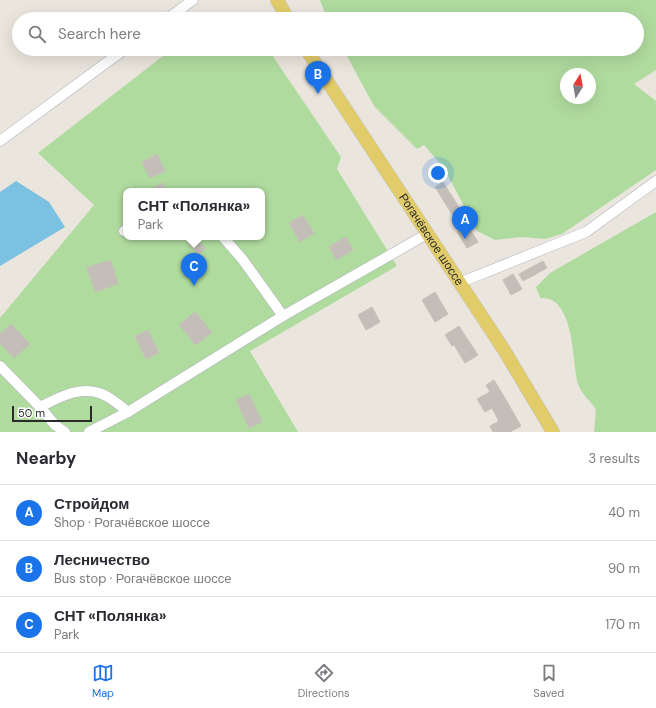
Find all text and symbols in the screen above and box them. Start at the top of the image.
search box [12,12,644,56]
icon: search [26,23,48,45]
text: Search here [58,24,141,44]
pin: B [305,61,331,94]
north arrow [560,68,596,104]
your location [428,163,448,183]
popup [123,188,265,240]
street label: Рогачёвское шоссе [395,190,468,289]
text: СНТ «Полянка» [138,196,250,216]
pin: A [452,206,478,239]
text: Park [138,216,163,233]
pin: C [181,253,207,286]
scale bar [12,404,92,423]
text: 50 m [18,406,45,420]
text: Nearby [16,447,76,469]
text: 3 results [588,450,640,467]
text: Стройдом [54,494,129,514]
text: A [24,504,34,521]
text: 40 m [608,504,640,521]
text: Shop · Рогачёвское шоссе [54,514,210,531]
text: Лесничество [54,550,150,570]
text: B [25,560,33,577]
text: 90 m [608,560,640,577]
text: Bus stop · Рогачёвское шоссе [54,570,231,587]
text: СНТ «Полянка» [54,606,167,626]
text: C [24,616,34,633]
text: 170 m [605,616,640,633]
text: Park [54,626,80,643]
tab: Map [92,662,114,700]
tab: Directions [298,662,350,700]
tab: Saved [533,662,564,700]

